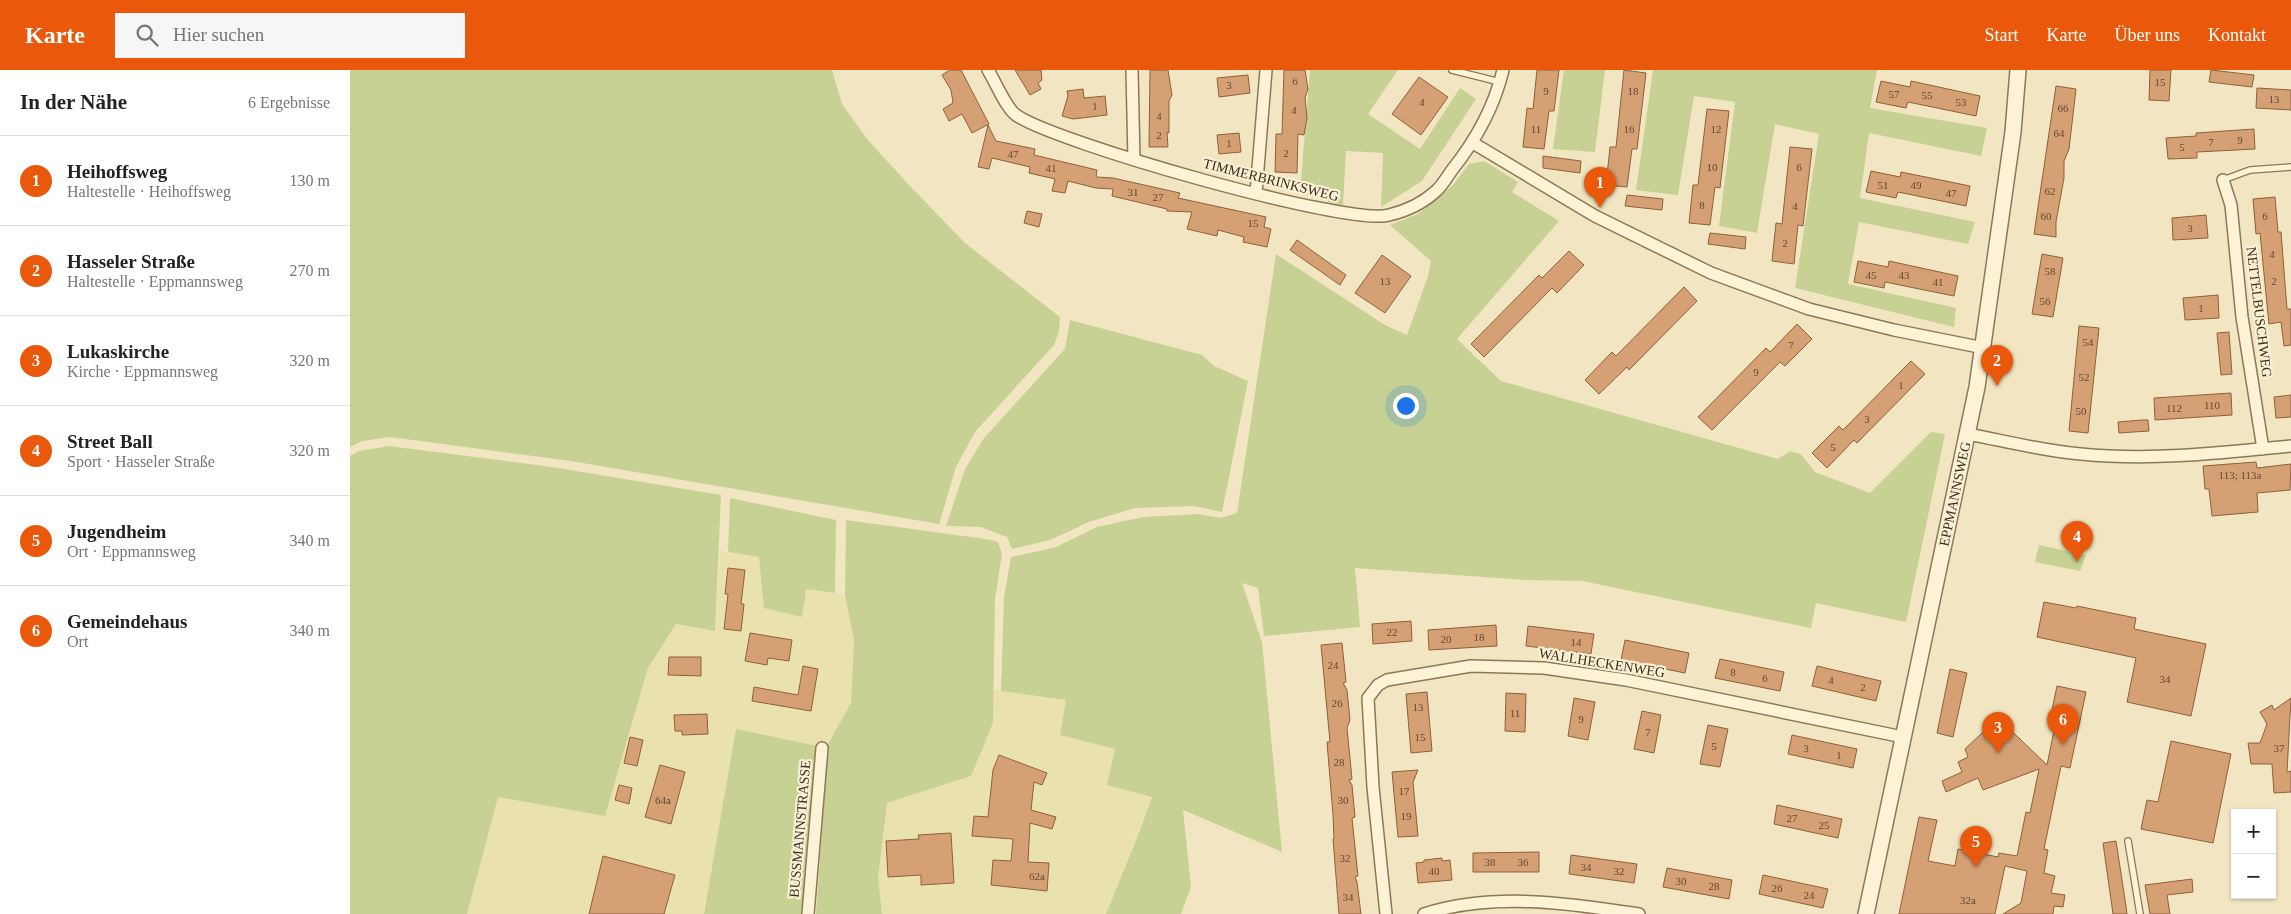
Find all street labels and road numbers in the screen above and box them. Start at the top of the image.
street label: TIMMERBRINKSWEG [1202,156,1340,204]
street label: NETTELBUSCHWEG [2244,246,2274,378]
street label: EPPMANNSWEG [1937,440,1973,548]
street label: WALLHECKENWEG [1538,646,1666,680]
street label: BUSSMANNSTRASSE [787,760,813,898]

